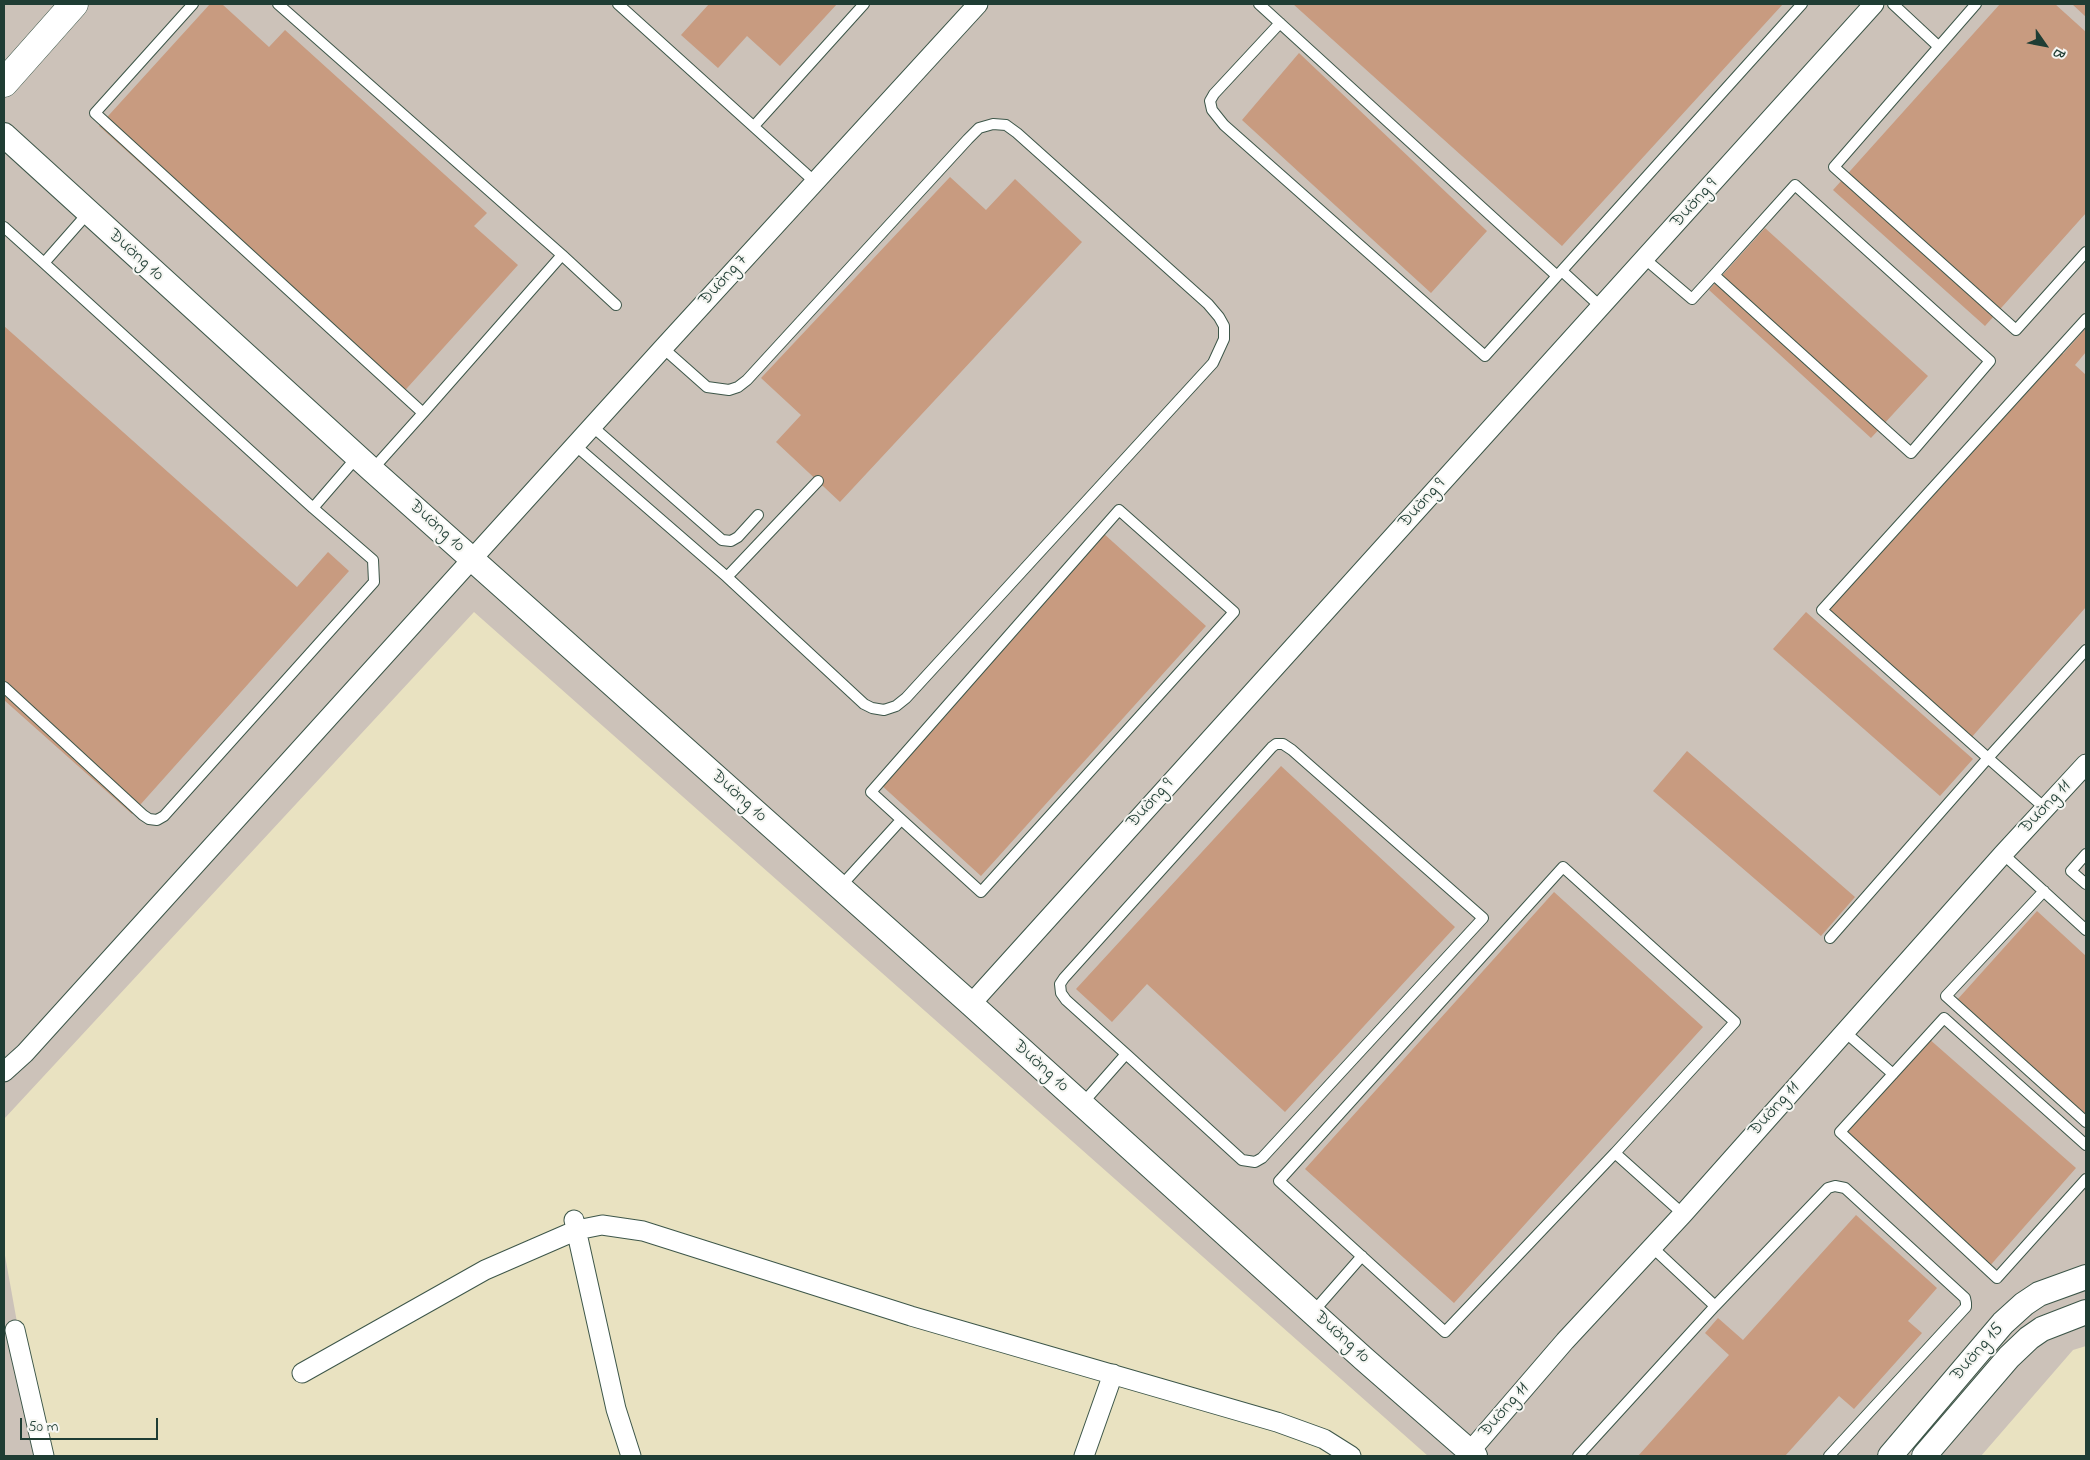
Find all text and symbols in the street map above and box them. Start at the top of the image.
north arrow [2020,20,2070,70]
text: B [2047,44,2069,63]
street label: Đường 9 [1667,175,1723,233]
street label: Đường 10 [103,225,167,287]
street label: Đường 7 [695,251,753,311]
street label: Đường 9 [1395,475,1451,533]
street label: Đường 10 [404,496,468,558]
street label: Đường 10 [706,766,770,828]
street label: Đường 9 [1123,775,1179,833]
street label: Đường 11 [2016,777,2076,839]
street label: Đường 10 [1008,1036,1072,1098]
street label: Đường 11 [1745,1078,1805,1142]
street label: Đường 10 [1309,1307,1373,1369]
street label: Đường 15 [1947,1319,2009,1387]
street label: Đường 11 [1475,1379,1535,1443]
scale bar [22,1408,160,1440]
text: 50 m [28,1416,58,1438]

